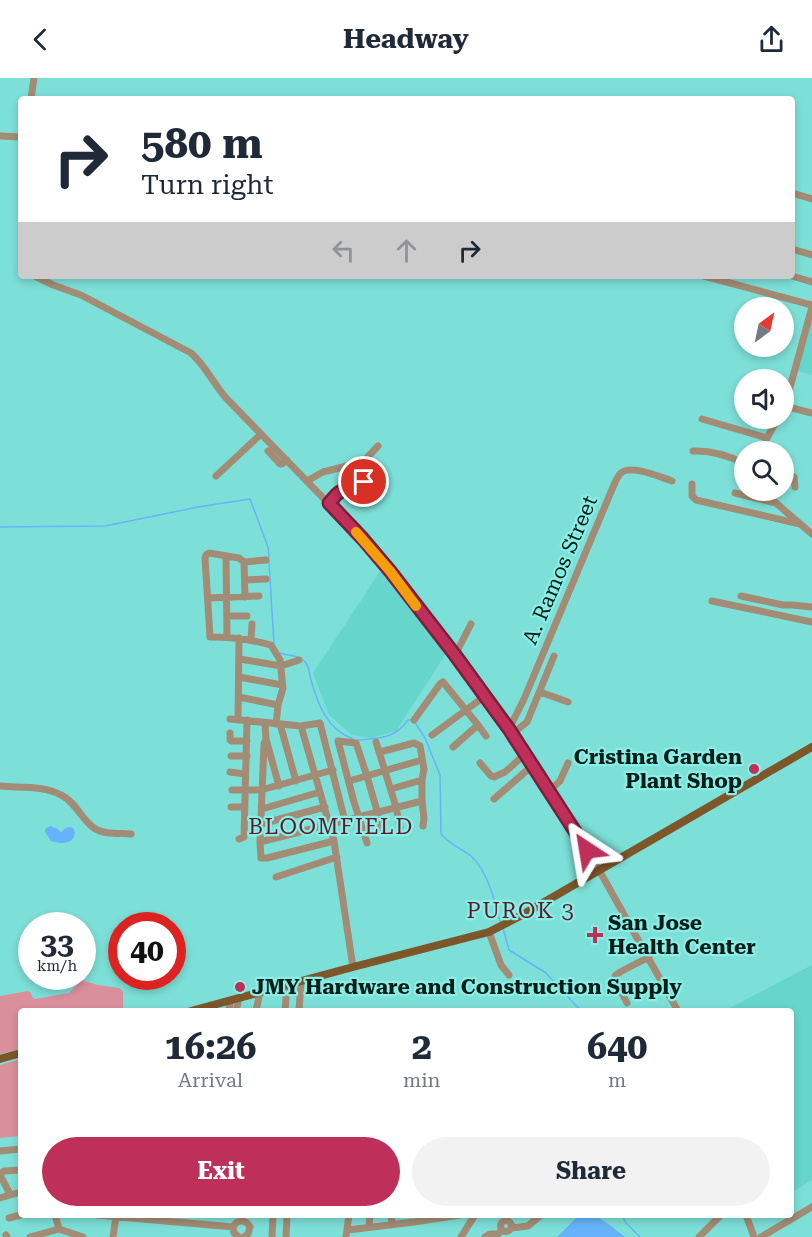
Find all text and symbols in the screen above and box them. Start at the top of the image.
icon: back [24,23,57,56]
text: Headway [343,23,469,55]
icon: share [755,23,788,56]
text: 580 m [141,119,263,168]
icon: right [42,120,120,198]
text: Turn right [141,169,274,201]
icon: left [327,234,360,267]
icon: ahead [390,234,423,267]
icon: right [453,234,486,267]
north arrow [734,297,794,357]
map controls [734,297,794,501]
button: sound [734,369,794,429]
button: search [734,441,794,501]
pin [338,456,389,507]
icon: arrive [347,465,380,498]
street label: A. Ramos Street [518,492,602,648]
place label: Cristina Garden Plant Shop [574,745,742,793]
marker: Cristina Garden Plant Shop [747,762,761,776]
district label: BLOOMFIELD [248,814,414,839]
position arrow [555,818,619,882]
district label: PUROK 3 [467,898,575,923]
place label: San Jose Health Center [608,911,756,959]
speed limit sign: 40 [108,912,186,990]
text: 33 [40,926,74,961]
marker: San Jose Health Center [586,926,604,944]
text: km/h [37,957,77,975]
place label: JMY Hardware and Construction Supply [252,975,682,999]
marker: JMY Hardware and Construction Supply [233,980,247,994]
text: 16:26 [165,1026,256,1068]
text: 2 [412,1026,432,1068]
text: 640 [587,1026,647,1068]
text: Arrival [178,1068,243,1092]
text: min [403,1068,440,1092]
text: m [608,1068,626,1092]
button: Exit [42,1137,400,1206]
button: Share [412,1137,770,1206]

